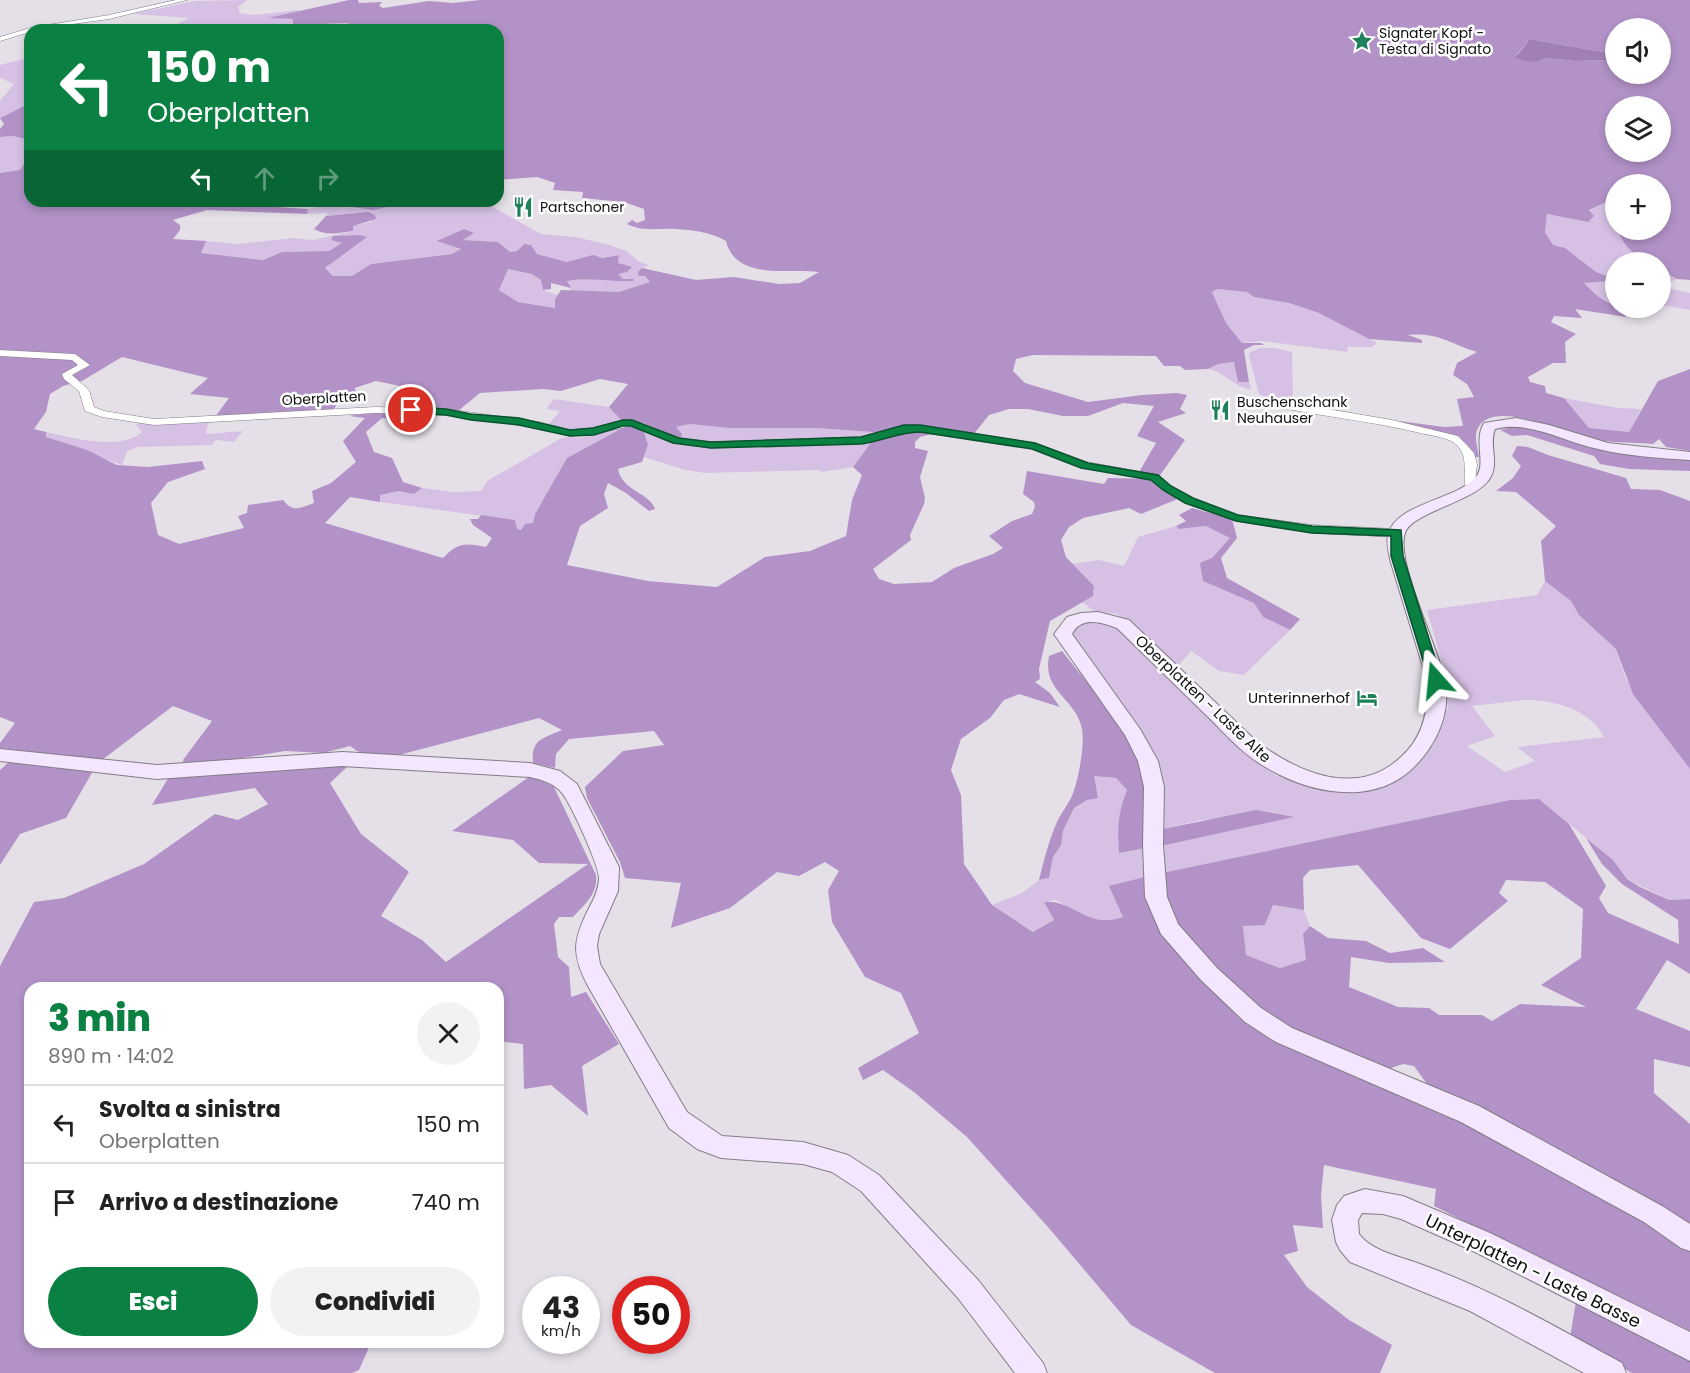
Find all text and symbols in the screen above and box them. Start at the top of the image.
map controls [1605,18,1671,318]
button: sound [1605,18,1671,84]
place label: Signater Kopf - Testa di Signato [1379,23,1491,59]
place icon: Signater Kopf - Testa di Signato [1350,29,1374,53]
text: 150 m [147,38,271,97]
icon: left [48,48,126,126]
text: Oberplatten [147,94,310,131]
button: layers [1605,96,1671,162]
icon: left [185,162,218,195]
icon: ahead [248,162,281,195]
icon: right [311,162,344,195]
button: + [1605,174,1671,240]
restaurant icon: Partschoner [511,195,535,219]
place label: Partschoner [540,197,624,217]
button: − [1605,252,1671,318]
pin [385,384,436,435]
street label: Oberplatten [281,386,367,410]
place label: Buschenschank Neuhauser [1237,392,1348,428]
icon: arrive [394,393,427,426]
restaurant icon: Buschenschank Neuhauser [1208,398,1232,422]
street label: Oberplatten - Laste Alte [1131,630,1276,767]
position arrow [1404,648,1468,712]
hotel icon: Unterinnerhof [1355,686,1379,710]
place label: Unterinnerhof [1248,687,1350,708]
text: 3 min [48,993,151,1044]
button: close [417,1002,480,1065]
text: 890 m · 14:02 [48,1042,174,1070]
text: Svolta a sinistra [99,1094,281,1125]
icon: left [48,1108,81,1141]
text: 150 m [417,1109,480,1140]
text: Oberplatten [99,1127,220,1155]
icon: arrive [48,1186,81,1219]
text: Arrivo a destinazione [99,1187,338,1218]
text: 740 m [412,1187,480,1218]
street label: Unterplatten - Laste Basse [1421,1207,1645,1334]
button: Esci [48,1267,258,1336]
button: Condividi [270,1267,480,1336]
speed limit sign: 50 [612,1276,690,1354]
text: 43 [542,1286,580,1329]
text: km/h [541,1320,581,1341]

